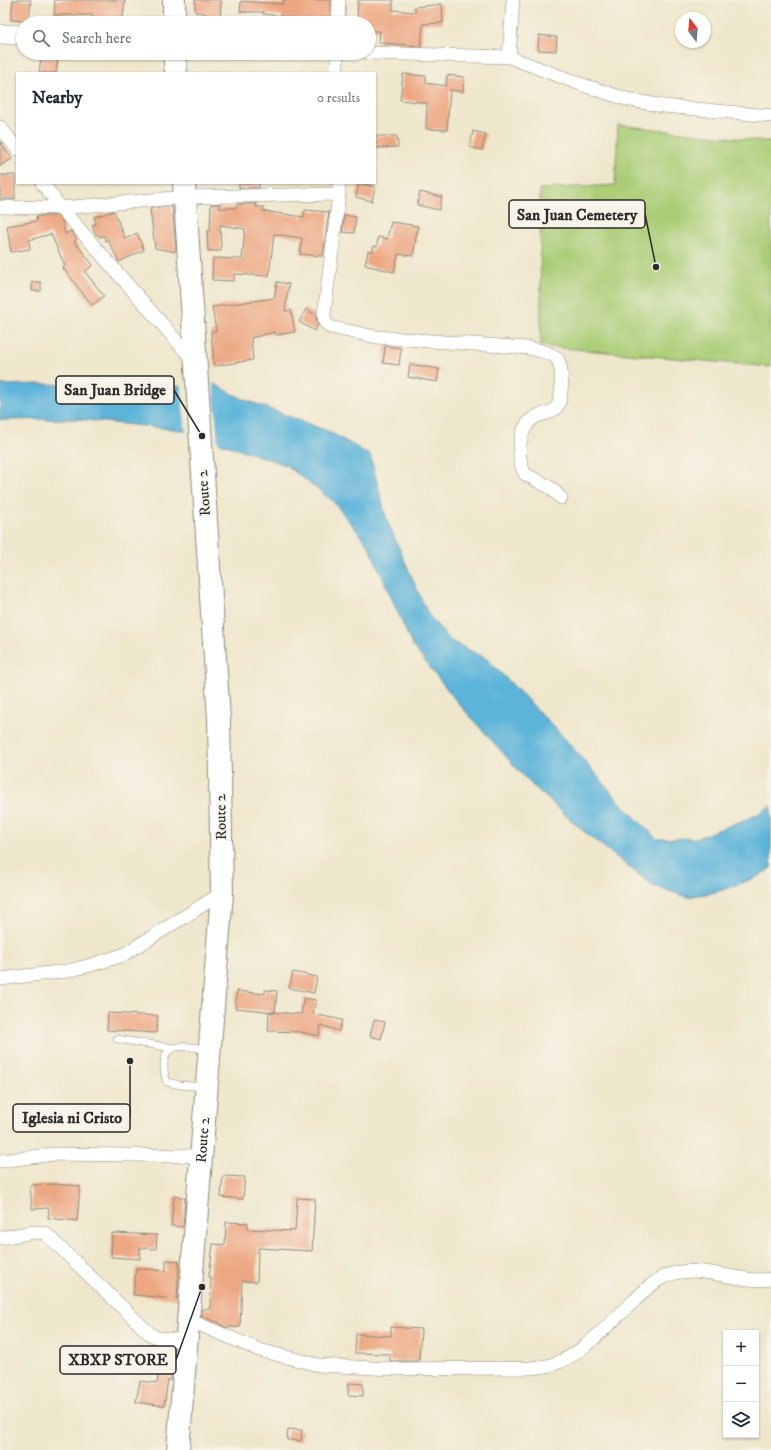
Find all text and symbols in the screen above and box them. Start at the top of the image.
north arrow [675,12,711,48]
search box [16,16,376,60]
icon: search [30,27,52,49]
text: Search here [62,29,131,48]
text: Nearby [32,87,82,109]
text: 0 results [317,90,360,106]
callout: San Juan Cemetery [509,200,645,228]
text: San Juan Cemetery [517,205,638,225]
callout: San Juan Bridge [56,376,174,404]
text: San Juan Bridge [64,380,166,400]
street label: Route 2 [193,469,215,517]
street label: Route 2 [211,793,231,840]
callout: Iglesia ni Cristo [13,1104,130,1132]
text: Iglesia ni Cristo [22,1108,122,1128]
street label: Route 2 [191,1116,214,1164]
map controls [723,1330,759,1438]
button: + [723,1330,759,1366]
callout: XBXP STORE [60,1346,176,1374]
text: XBXP STORE [68,1350,169,1370]
button: − [723,1366,759,1402]
button: layers [723,1402,759,1438]

